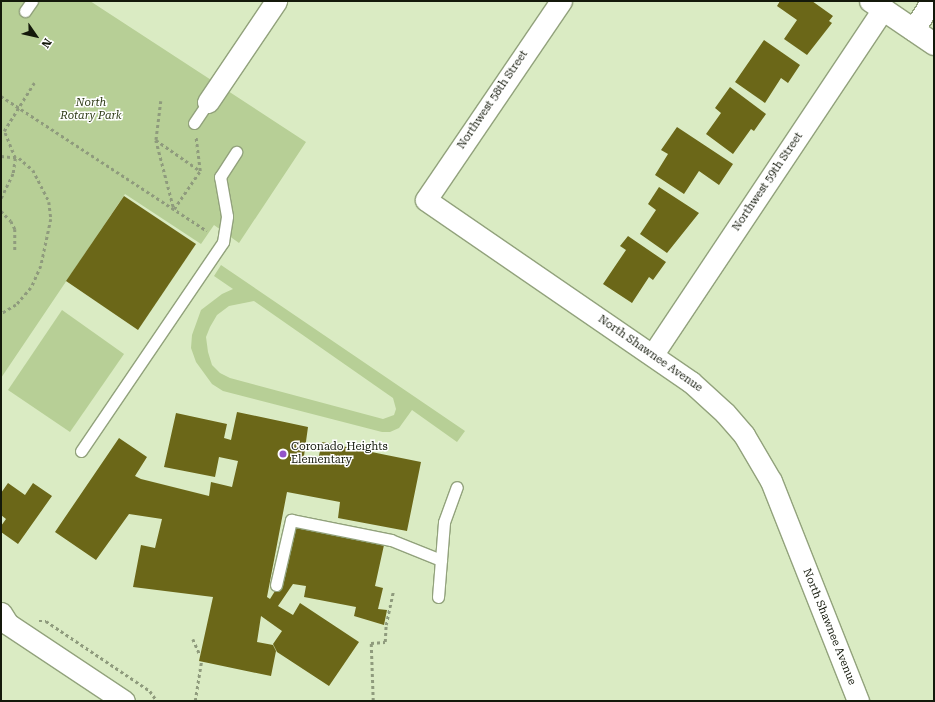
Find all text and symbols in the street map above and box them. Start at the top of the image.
north arrow [16,16,56,56]
text: N [39,36,54,50]
street label: Northwest 58th Street [455,48,531,152]
park label: North Rotary Park [60,97,122,123]
street label: Northwest 59th Street [730,130,806,234]
street label: North Shawnee Avenue [595,313,705,395]
place label: Coronado Heights Elementary [291,441,388,467]
marker: Coronado Heights Elementary [278,449,288,459]
street label: North Shawnee Avenue [800,567,858,687]

